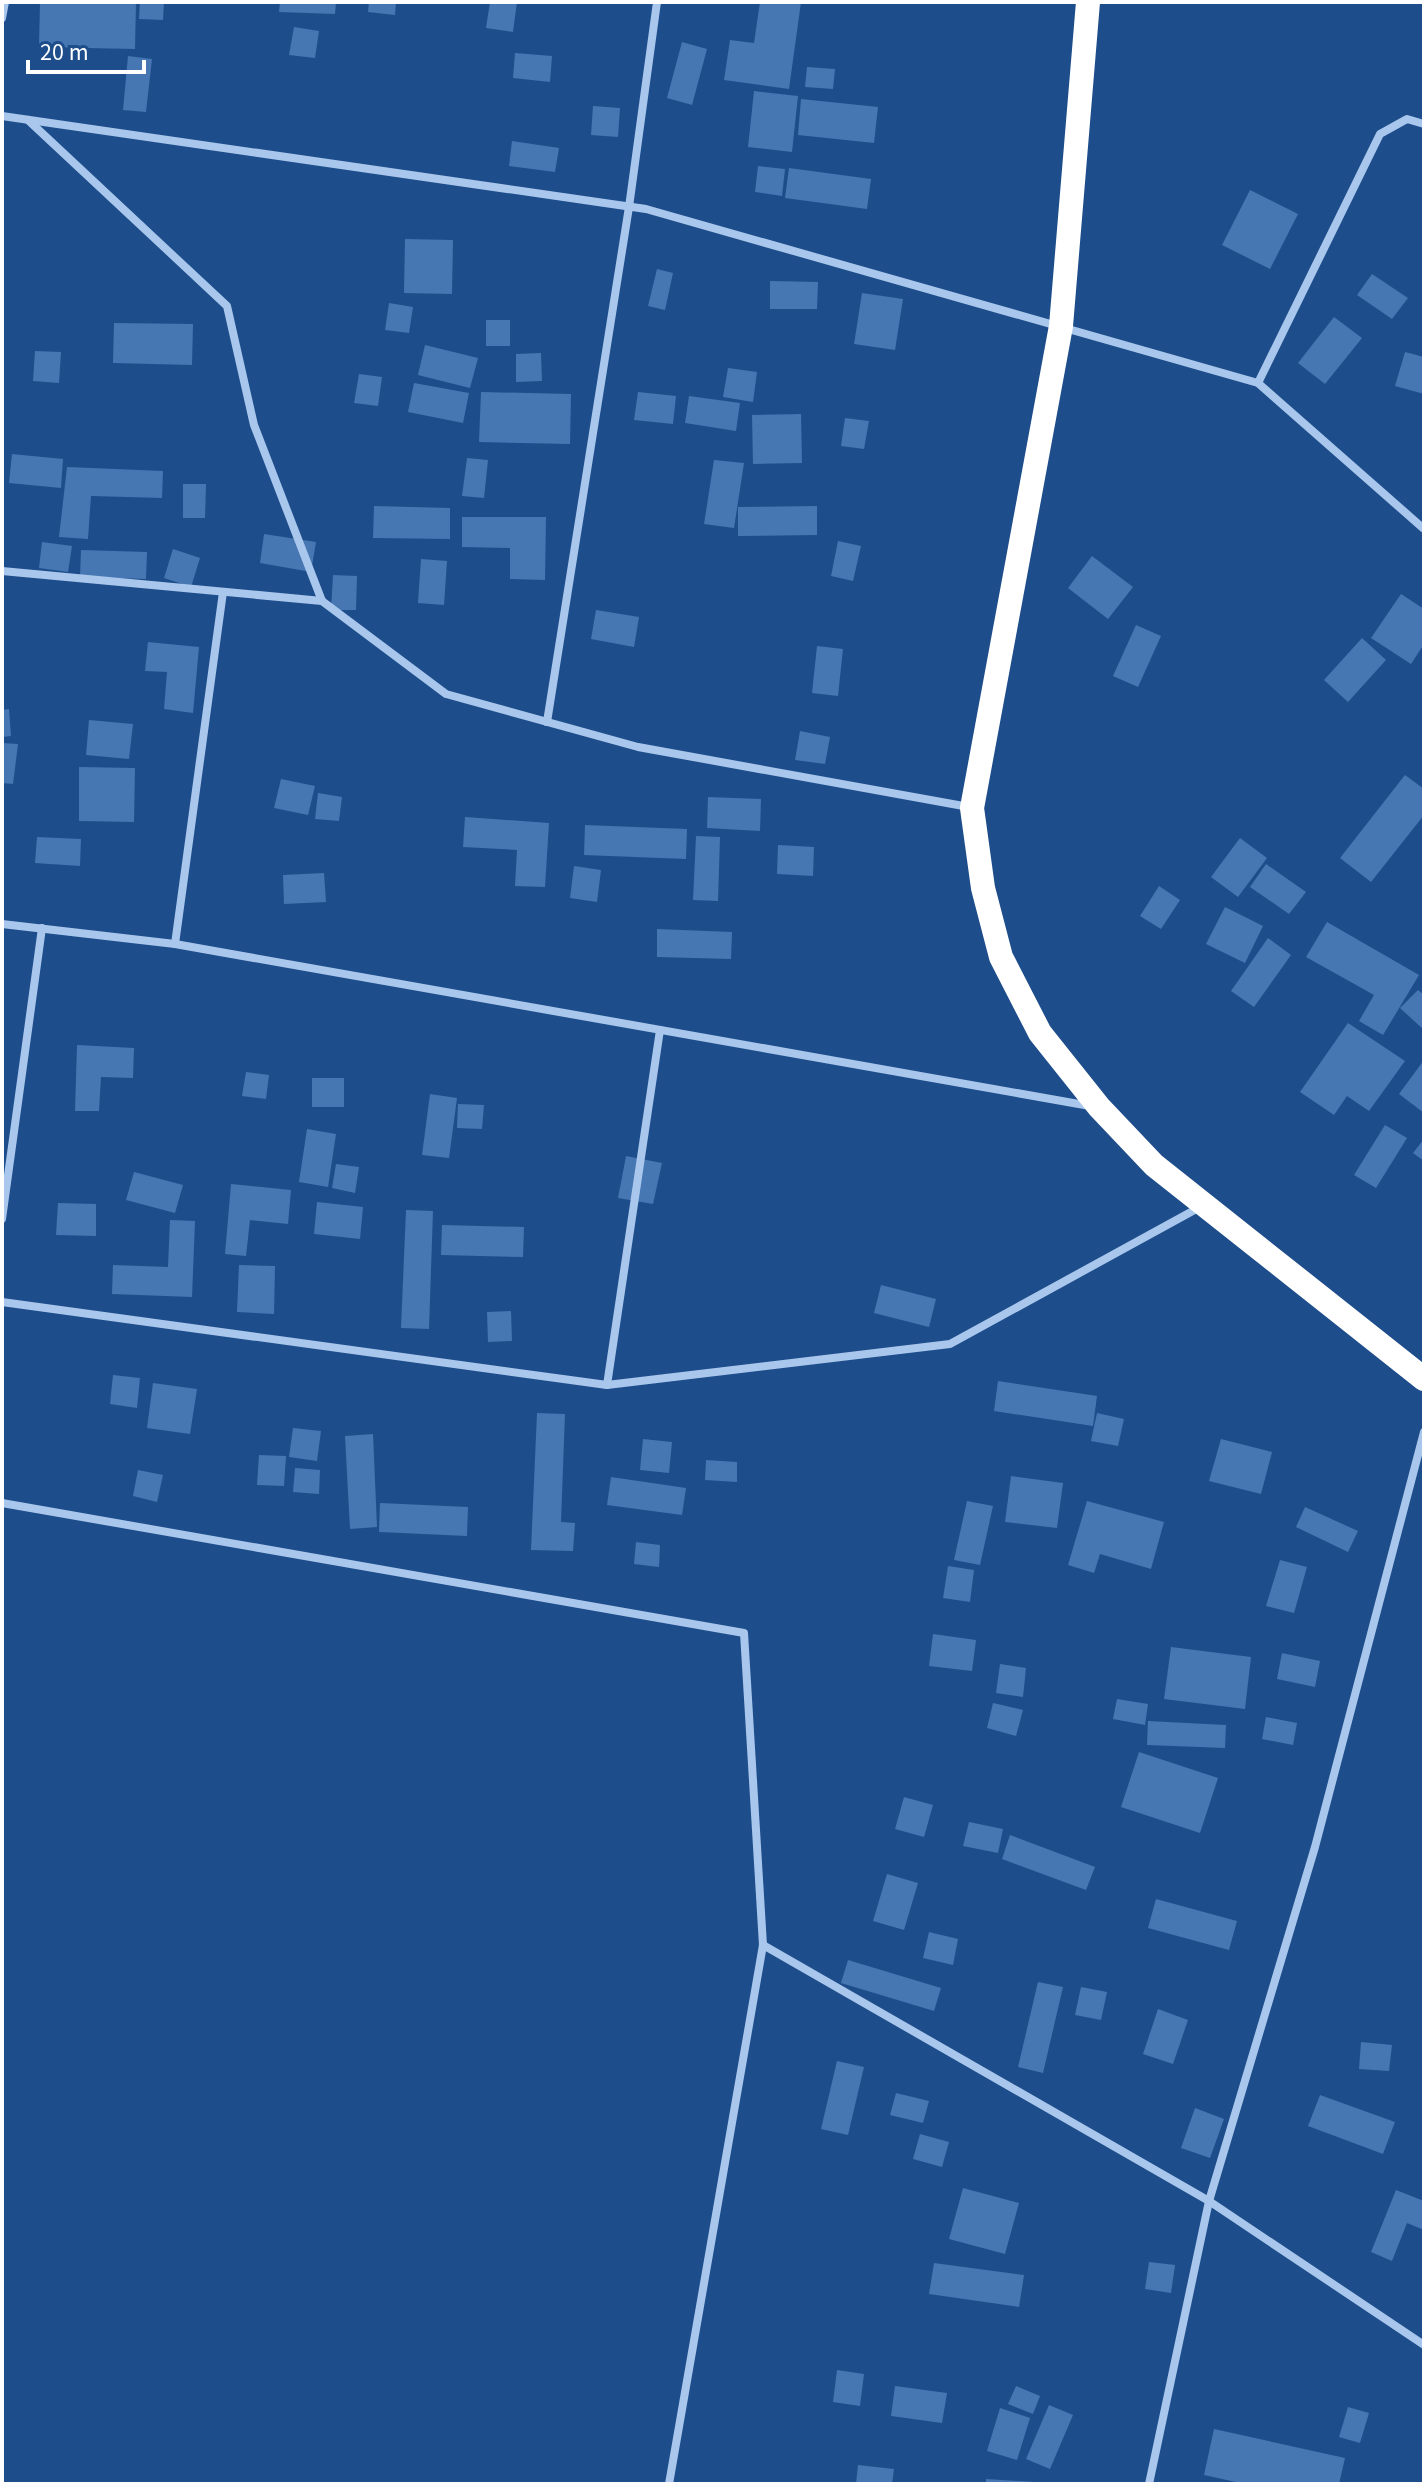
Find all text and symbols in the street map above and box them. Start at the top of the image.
scale bar [28,24,144,74]
text: 20 m [40,35,89,70]

